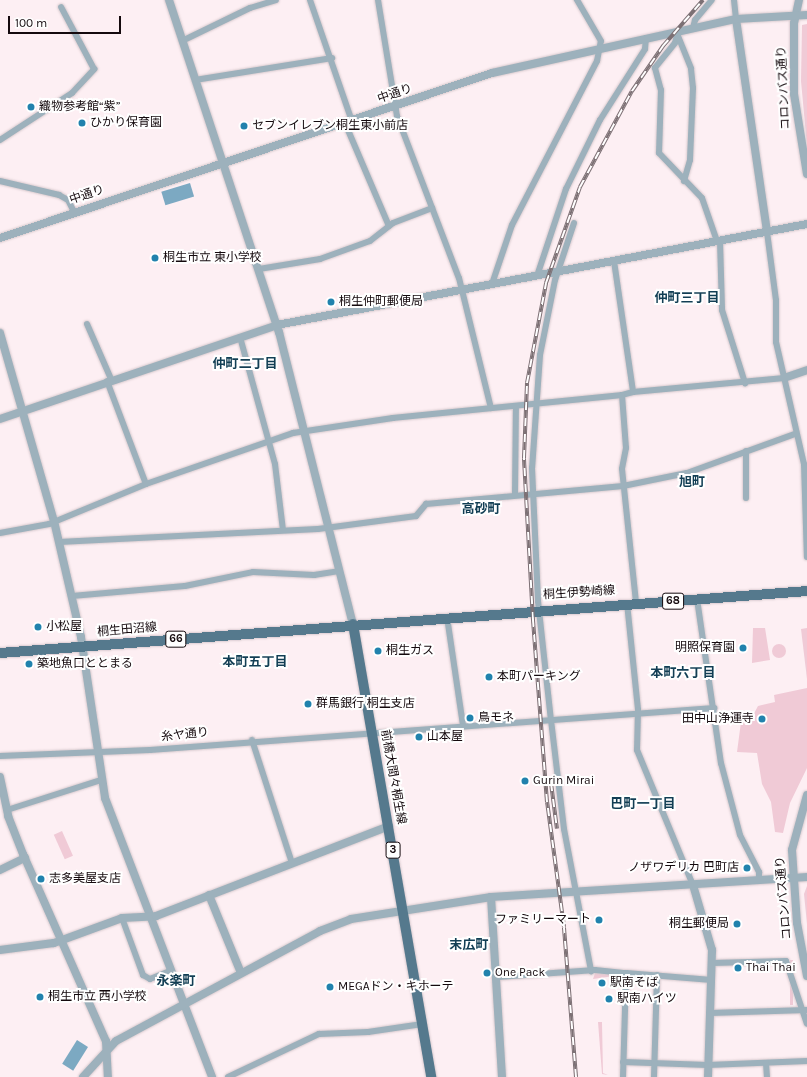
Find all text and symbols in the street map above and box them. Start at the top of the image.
scale bar [10,8,123,34]
text: 100 m [15,16,47,30]
street label: コロンバス通り [775,46,793,130]
street label: 中通り [376,81,414,107]
place label: 織物参考館“紫” [39,100,121,114]
marker: 織物参考館“紫” [26,102,36,112]
place label: ひかり保育園 [90,116,162,130]
marker: ひかり保育園 [77,118,87,128]
place label: セブンイレブン桐生東小前店 [252,119,408,133]
marker: セブンイレブン桐生東小前店 [239,121,249,131]
street label: 中通り [68,182,106,208]
place label: 桐生市立 東小学校 [163,251,262,265]
marker: 桐生市立 東小学校 [150,253,160,263]
district label: 仲町三丁目 [655,290,719,306]
place label: 桐生仲町郵便局 [339,295,423,309]
marker: 桐生仲町郵便局 [326,297,336,307]
district label: 仲町二丁目 [213,356,277,372]
district label: 旭町 [679,474,705,490]
district label: 高砂町 [462,501,500,517]
street label: 桐生伊勢崎線 [543,583,615,603]
road number: 68 [662,592,684,610]
place label: 小松屋 [46,620,82,634]
street label: 桐生田沼線 [96,620,158,640]
marker: 小松屋 [33,622,43,632]
road number: 66 [165,630,187,648]
place label: 明照保育園 [675,641,735,655]
marker: 明照保育園 [738,643,748,653]
place label: 桐生ガス [386,644,434,658]
marker: 桐生ガス [373,646,383,656]
district label: 本町五丁目 [223,654,287,670]
place label: 築地魚口ととまる [37,657,133,671]
marker: 築地魚口ととまる [24,659,34,669]
district label: 本町六丁目 [651,665,715,681]
place label: 本町パーキング [497,670,581,684]
marker: 本町パーキング [484,672,494,682]
place label: 群馬銀行 桐生支店 [316,697,415,711]
marker: 群馬銀行 桐生支店 [303,699,313,709]
place label: 鳥モネ [478,711,514,725]
place label: 田中山浄運寺 [682,712,754,726]
marker: 鳥モネ [465,713,475,723]
marker: 田中山浄運寺 [757,714,767,724]
street label: 糸ヤ通り [160,725,210,745]
street label: 前橋大間々桐生線 [378,728,408,826]
place label: 山本屋 [427,730,463,744]
marker: 山本屋 [414,732,424,742]
place label: Gurin Mirai [533,774,594,788]
marker: Gurin Mirai [520,776,530,786]
district label: 巴町一丁目 [611,796,675,812]
road number: 3 [385,841,401,859]
street label: コロンバス通り [773,856,795,940]
place label: ノザワデリカ 巴町店 [628,861,739,875]
marker: ノザワデリカ 巴町店 [742,863,752,873]
place label: 志多美屋支店 [49,872,121,886]
marker: 志多美屋支店 [36,874,46,884]
place label: ファミリーマート [495,913,591,927]
marker: ファミリーマート [594,915,604,925]
place label: 桐生郵便局 [669,917,729,931]
marker: 桐生郵便局 [732,919,742,929]
district label: 末広町 [450,937,488,953]
place label: Thai Thai [746,961,796,975]
marker: Thai Thai [733,963,743,973]
place label: One Pack [495,966,545,980]
marker: One Pack [482,968,492,978]
district label: 永楽町 [157,973,195,989]
place label: 駅南そば [610,976,658,990]
marker: 駅南そば [597,978,607,988]
place label: MEGAドン・キホーテ [338,980,454,994]
marker: MEGAドン・キホーテ [325,982,335,992]
place label: 桐生市立 西小学校 [48,990,147,1004]
marker: 桐生市立 西小学校 [35,992,45,1002]
place label: 駅南ハイツ [617,992,677,1006]
marker: 駅南ハイツ [604,994,614,1004]

